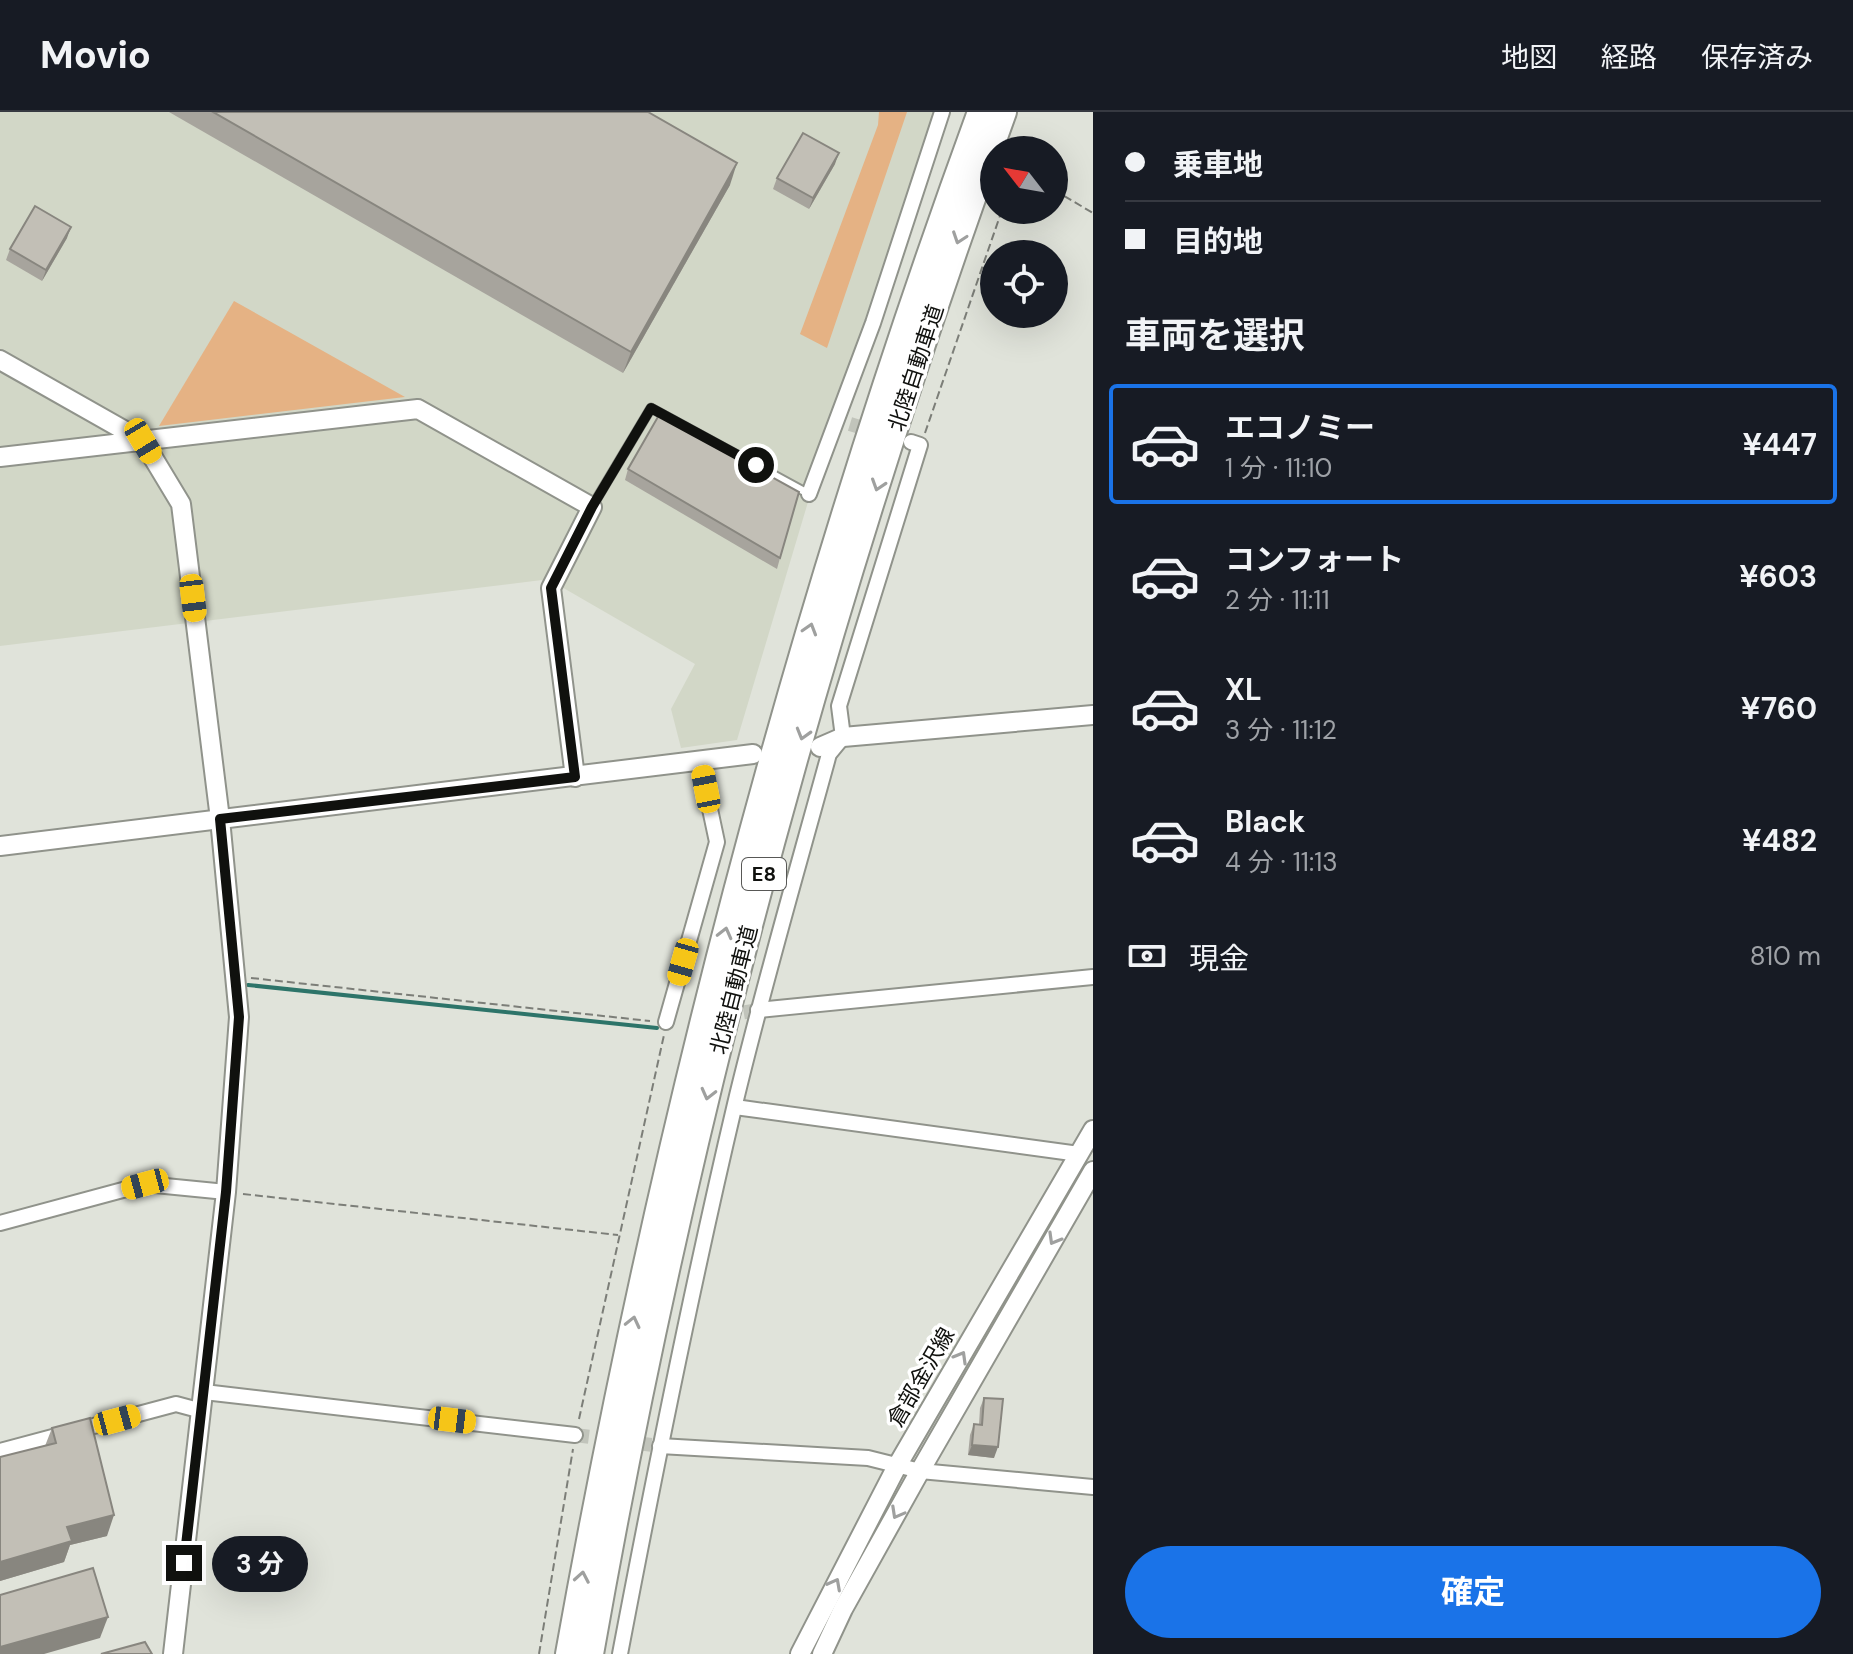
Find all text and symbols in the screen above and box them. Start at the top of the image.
text: Movio [40,30,151,80]
text: 地図 [1501,39,1557,76]
text: 経路 [1601,39,1657,76]
text: 保存済み [1701,39,1813,76]
north arrow [980,136,1068,224]
map controls [980,136,1068,328]
text: 乗車地 [1173,145,1263,184]
text: 目的地 [1173,222,1263,261]
one-way arrow [953,230,969,244]
button: locate [980,240,1068,328]
street label: 北陸自動車道 [882,301,950,435]
text: 車両を選択 [1125,312,1305,359]
icon: car [1129,408,1201,480]
text: エコノミー [1225,408,1375,447]
car [120,414,166,468]
text: ¥447 [1742,425,1817,464]
route start [738,447,774,483]
text: 1 分 · 11:10 [1225,451,1332,485]
one-way arrow [871,477,887,491]
icon: car [1129,540,1201,612]
text: コンフォート [1225,540,1404,579]
text: ¥603 [1739,557,1817,596]
car [178,573,208,623]
text: 2 分 · 11:11 [1225,583,1330,617]
one-way arrow [800,622,816,636]
text: XL [1225,670,1262,709]
icon: car [1129,672,1201,744]
text: ¥760 [1741,689,1817,728]
text: 3 分 · 11:12 [1225,713,1337,747]
one-way arrow [795,727,812,740]
car [690,763,722,815]
text: Black [1225,802,1305,841]
icon: car [1129,804,1201,876]
text: ¥482 [1742,821,1817,860]
text: 4 分 · 11:13 [1225,845,1338,879]
road number: E8 [742,858,786,890]
street label: 北陸自動車道 [704,922,764,1058]
one-way arrow [715,927,732,940]
icon: cash [1125,934,1169,978]
car [665,936,701,988]
text: 現金 [1189,939,1249,978]
text: 810 m [1750,939,1821,973]
one-way arrow [700,1086,717,1100]
car [119,1166,171,1202]
one-way arrow [1048,1230,1064,1244]
one-way arrow [624,1316,641,1330]
street label: 倉部金沢線 [881,1322,961,1432]
one-way arrow [951,1351,967,1366]
car [91,1402,143,1438]
car [427,1405,477,1435]
one-way arrow [891,1504,907,1518]
callout: 3 分 [212,1535,308,1591]
route end [166,1545,202,1581]
button: 確定 [1125,1546,1821,1638]
text: 3 分 [236,1547,284,1581]
one-way arrow [572,1570,589,1584]
one-way arrow [825,1579,841,1593]

